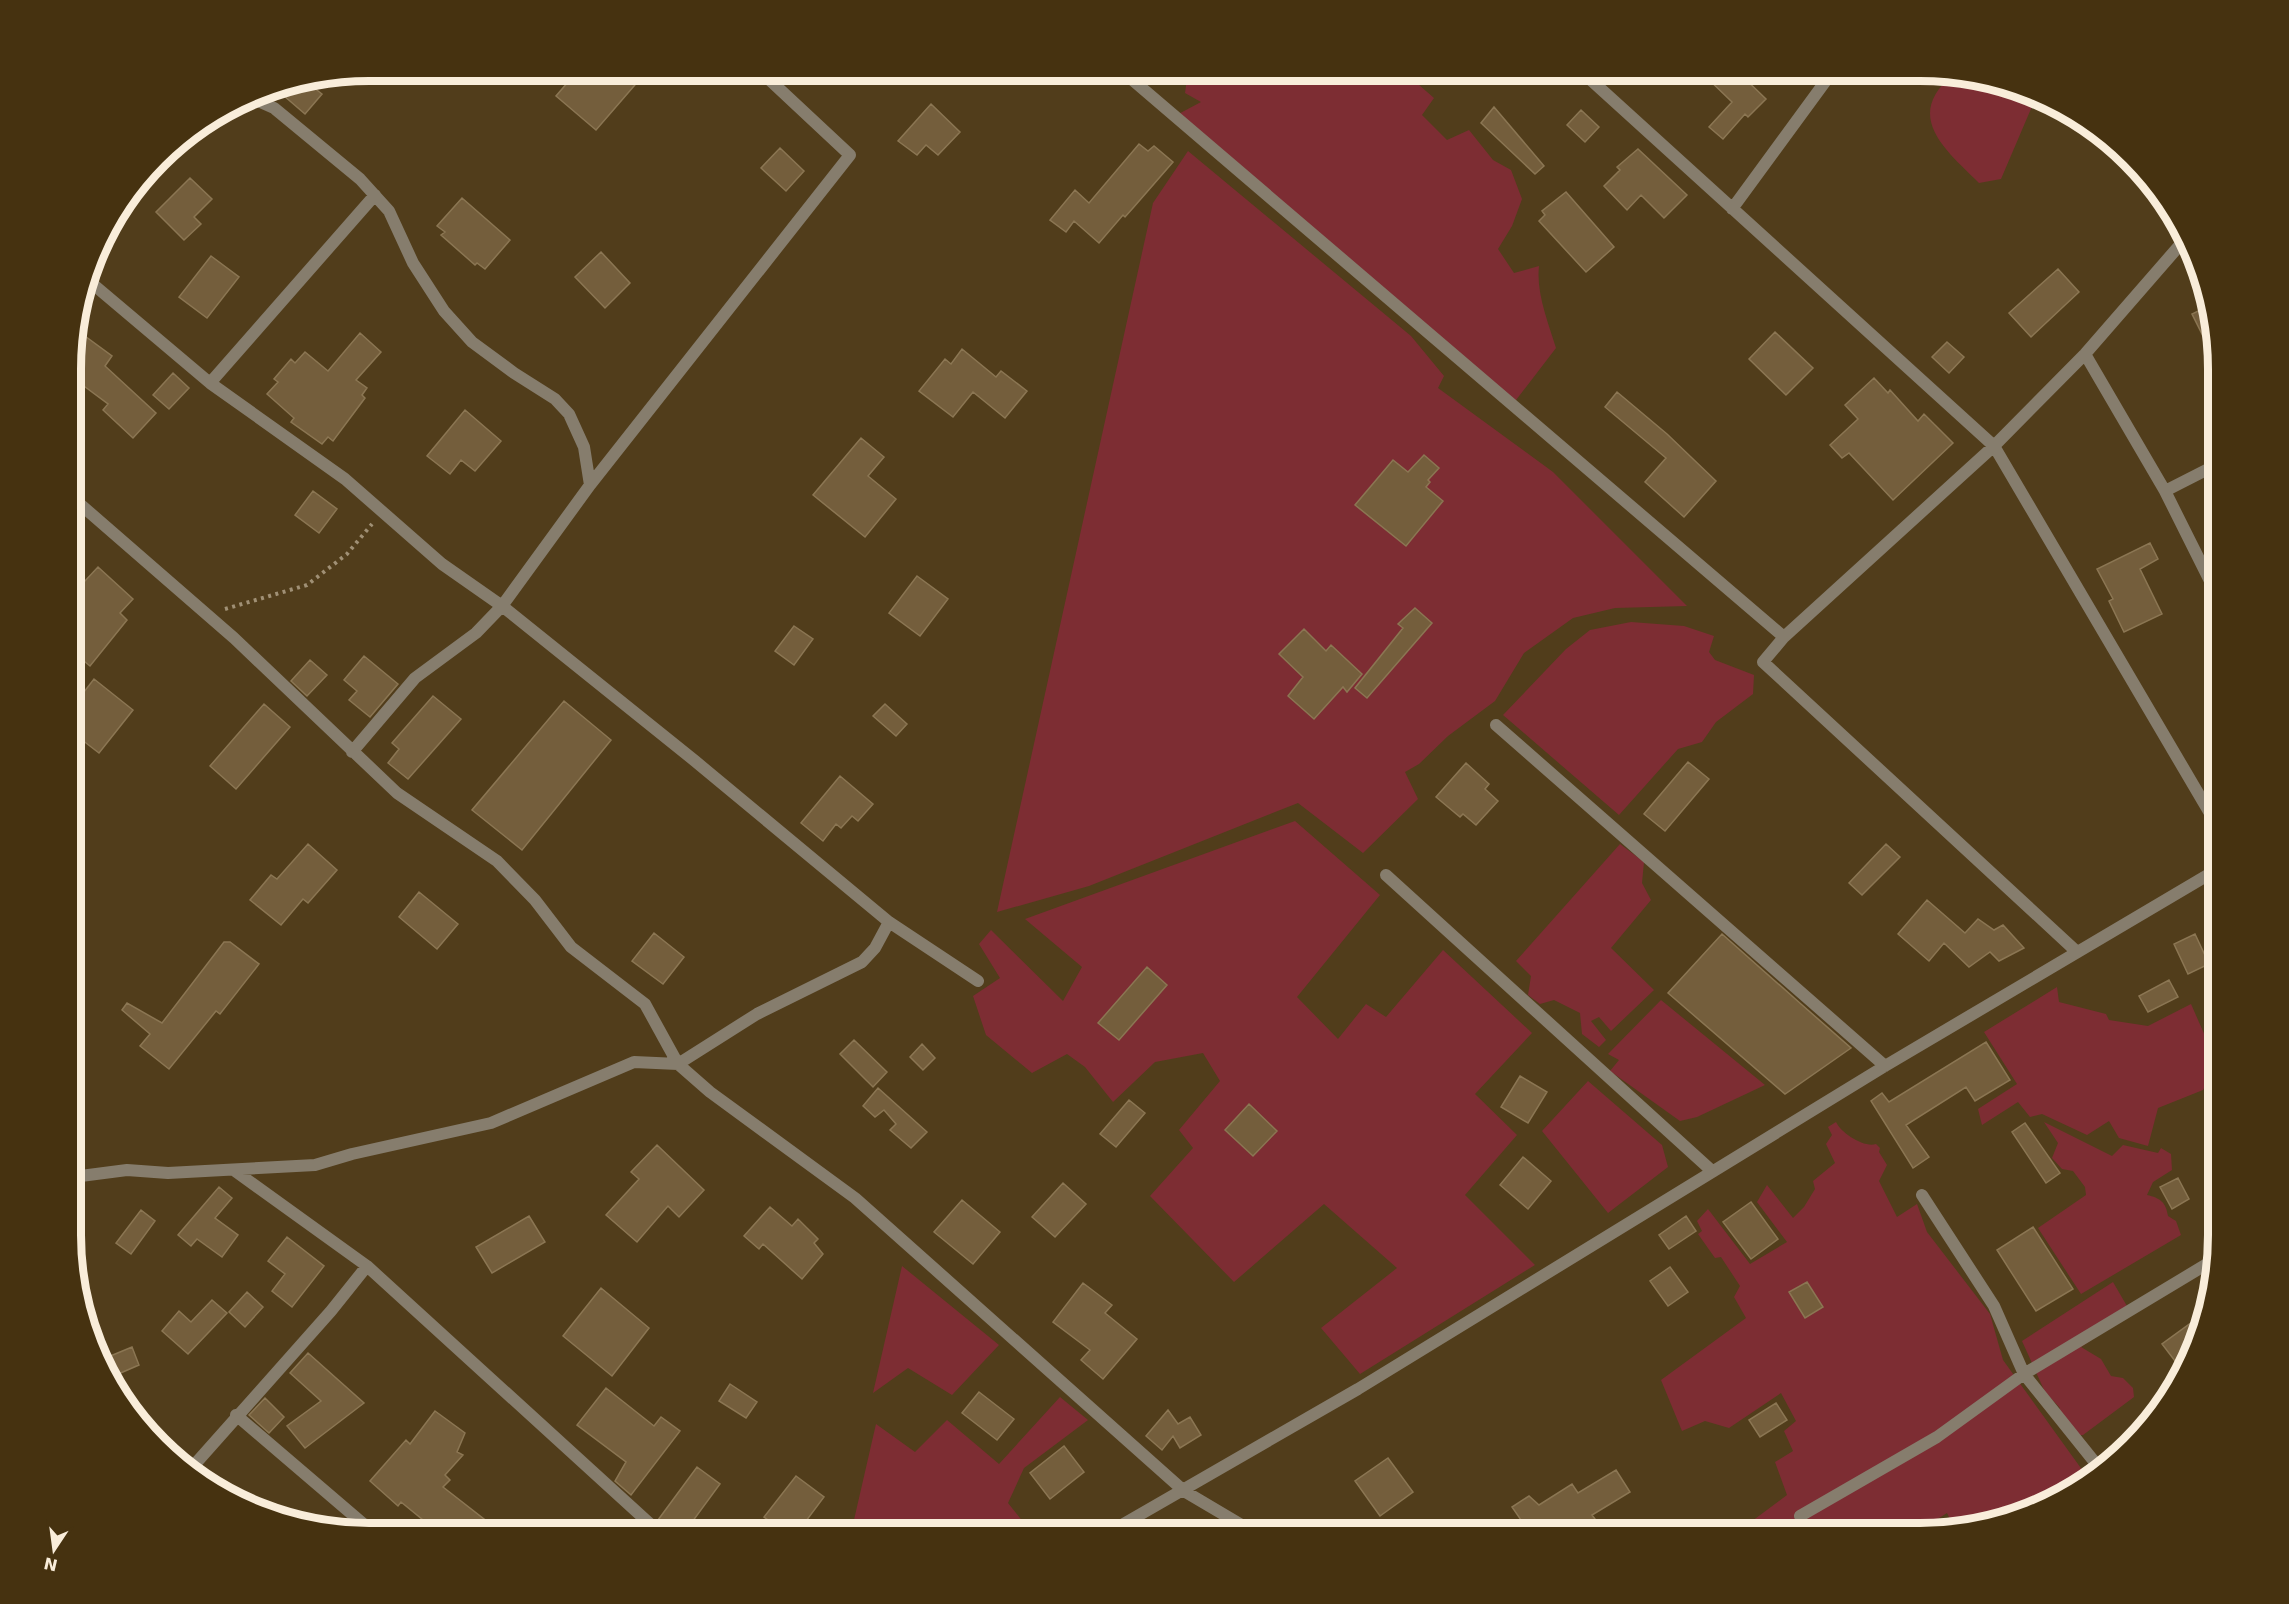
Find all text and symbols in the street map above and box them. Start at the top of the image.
north arrow [24,1520,84,1580]
text: N [42,1553,59,1575]

